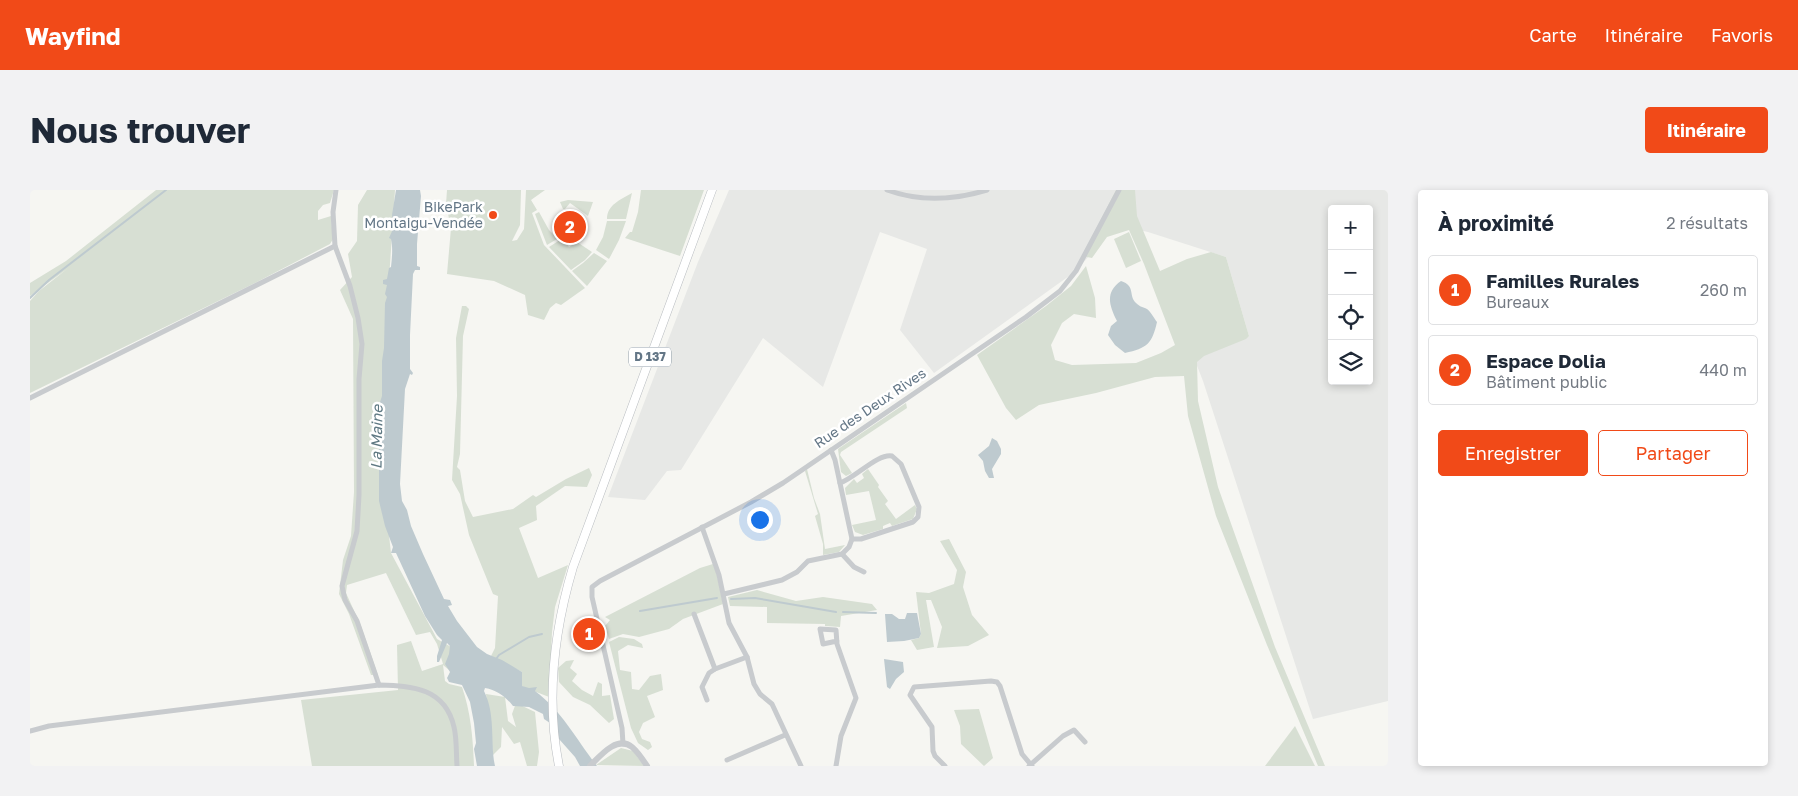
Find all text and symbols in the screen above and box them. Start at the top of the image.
text: Wayfind [25,21,121,50]
text: Carte [1529,24,1577,46]
text: Itinéraire [1605,24,1683,46]
text: Favoris [1711,24,1773,46]
button: Itinéraire [1645,107,1768,153]
text: Nous trouver [30,109,250,151]
place label: BikePark Montaigu-Vendée [364,198,483,231]
map controls [1328,205,1373,385]
button: + [1328,205,1373,250]
pin: 2 [554,208,586,246]
marker: BikePark Montaigu-Vendée [487,209,499,221]
text: À proximité [1438,210,1554,236]
text: 2 résultats [1666,213,1748,233]
button: − [1328,250,1373,295]
text: Familles Rurales [1486,269,1640,292]
text: 1 [1451,280,1459,300]
text: 260 m [1700,280,1747,300]
text: Bureaux [1486,292,1549,312]
button: locate [1328,295,1373,340]
button: layers [1328,340,1373,385]
road number: D 137 [629,348,671,366]
text: Espace Dolia [1486,349,1606,372]
text: 2 [1450,360,1460,380]
text: 440 m [1699,360,1747,380]
street label: Rue des Deux Rives [811,364,929,451]
text: Bâtiment public [1486,372,1607,392]
water label: La Maine [366,403,386,469]
button: Enregistrer [1438,430,1588,476]
button: Partager [1598,430,1748,476]
your location [747,507,773,533]
pin: 1 [573,615,605,653]

